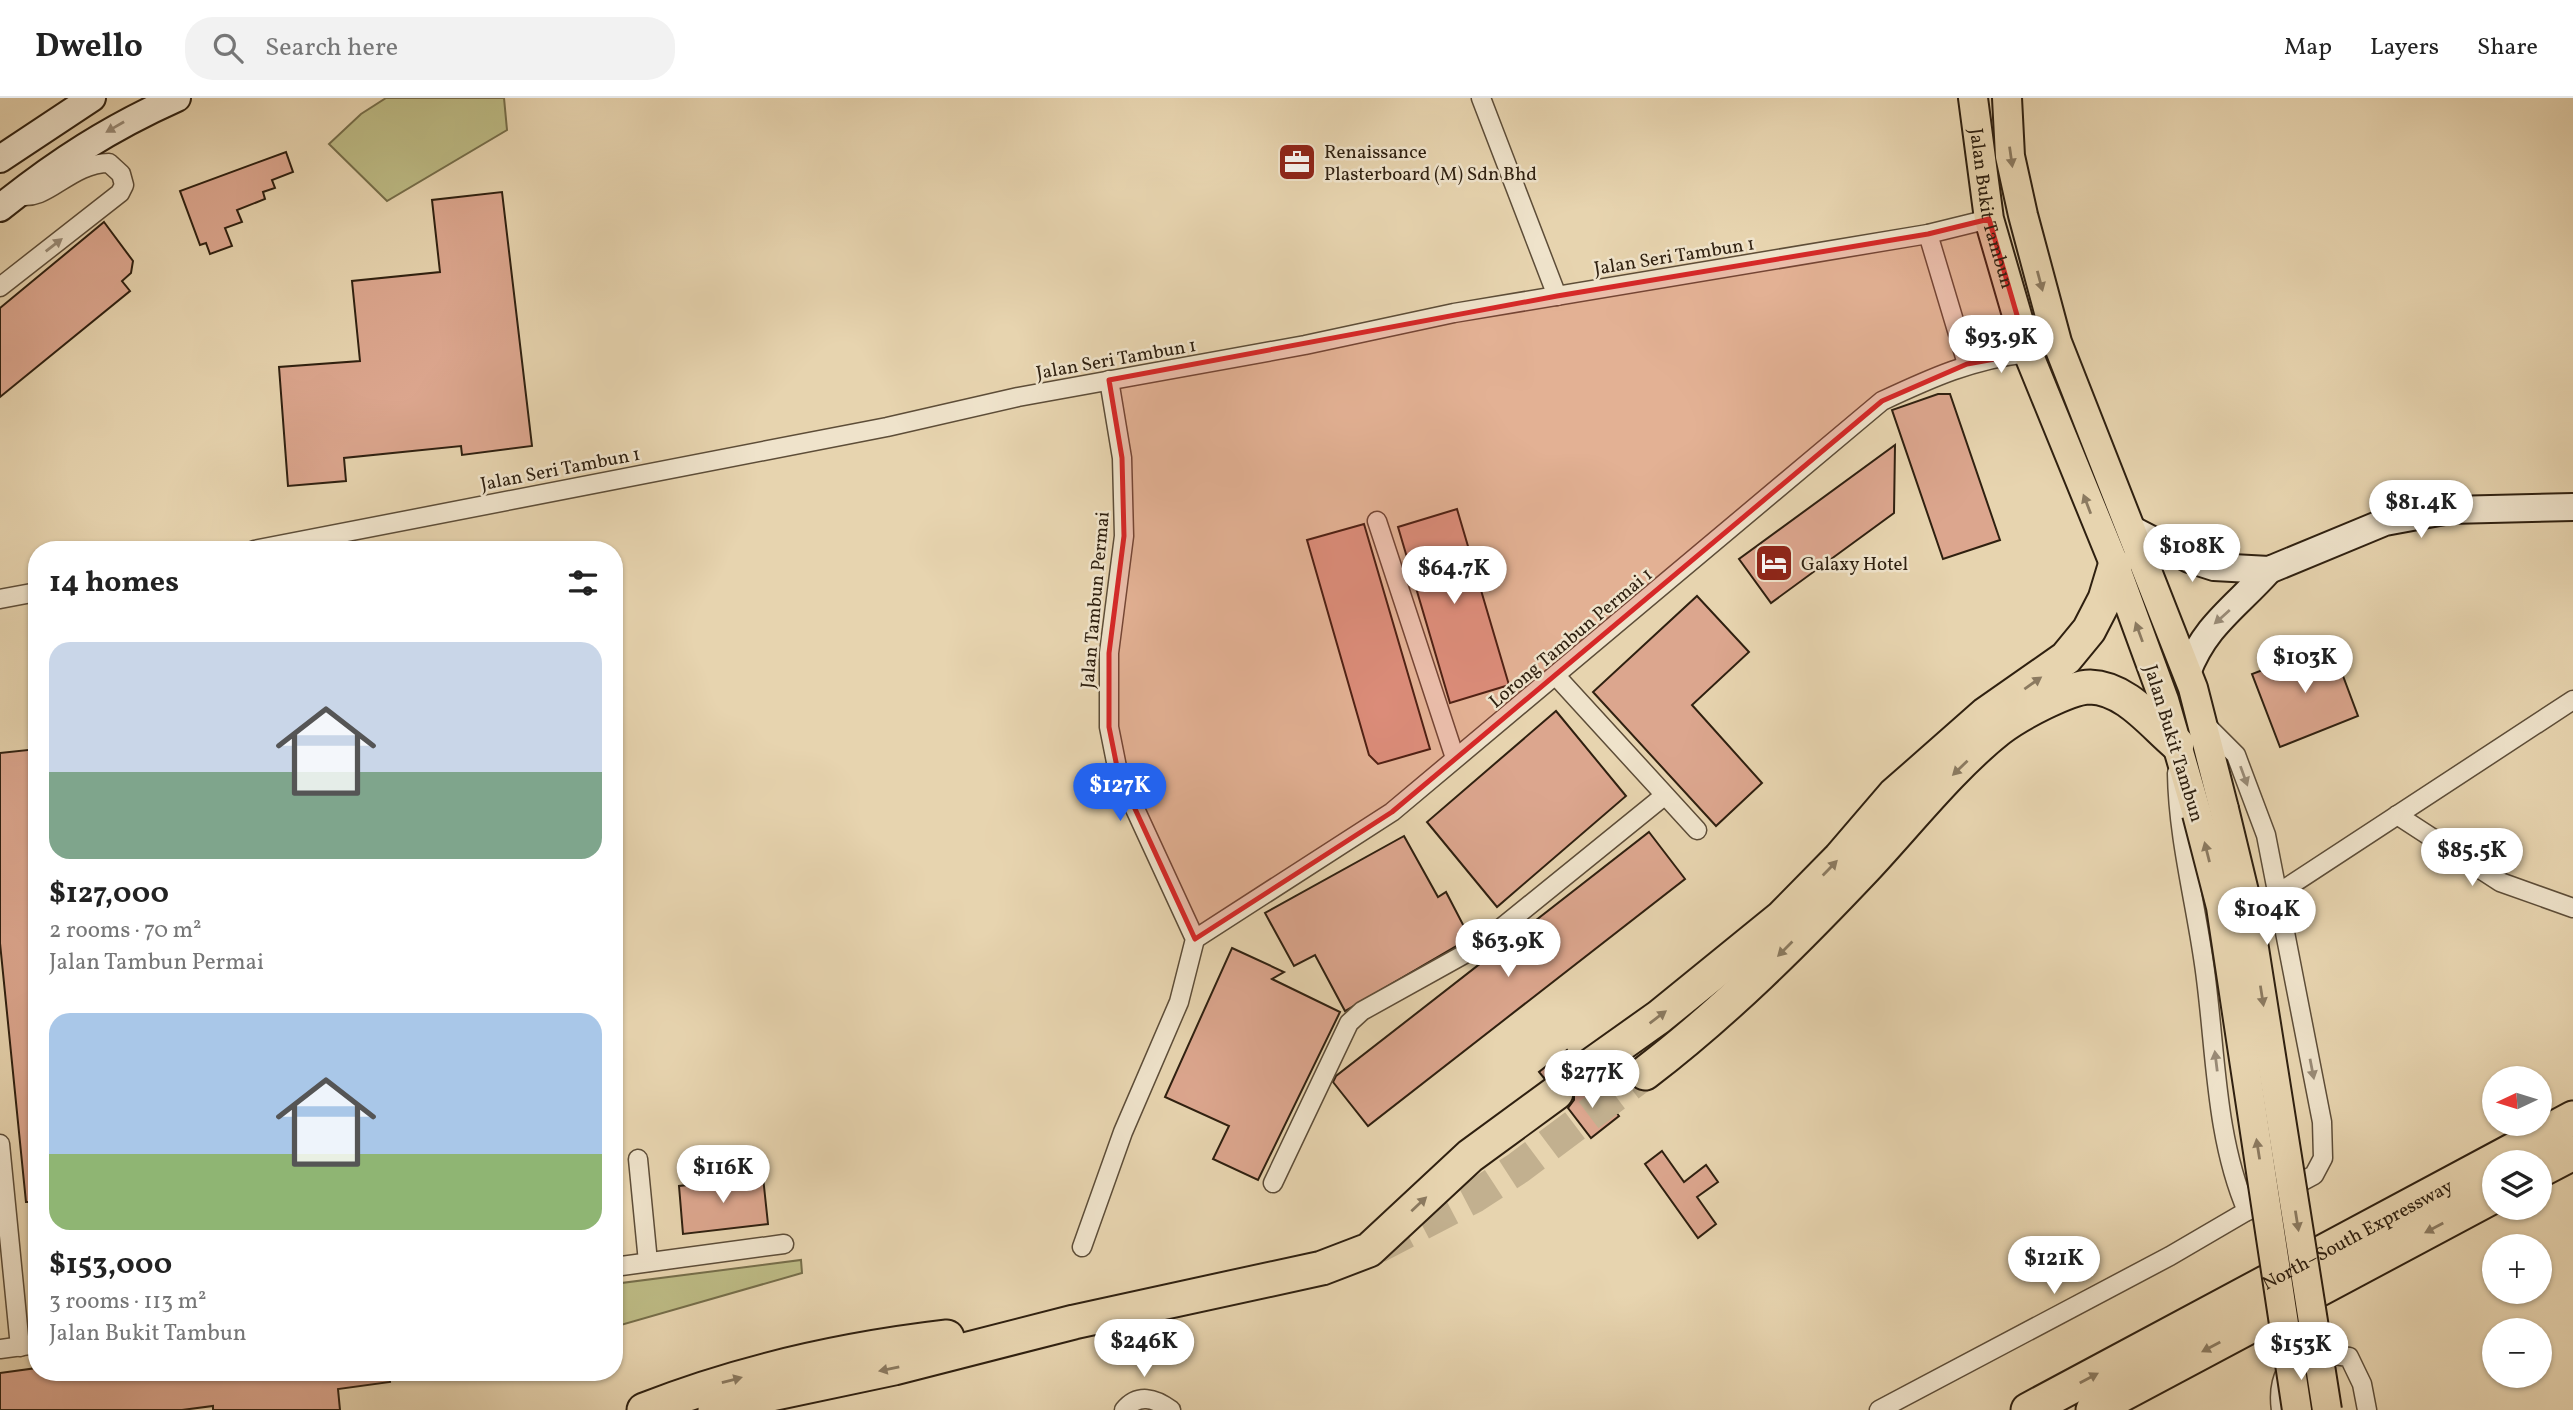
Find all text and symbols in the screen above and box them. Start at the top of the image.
search box [185,17,675,80]
text: Dwello [35,25,143,71]
icon: search [209,29,247,67]
text: Search here [265,30,398,66]
text: Map [2284,31,2332,65]
text: Layers [2370,31,2439,65]
text: Share [2477,31,2538,65]
one-way arrow [105,121,124,133]
street label: Jalan Bukit Tambun [1962,127,2020,292]
place label: Renaissance Plasterboard (M) Sdn Bhd [1324,140,1537,188]
office icon: Renaissance Plasterboard (M) Sdn Bhd [1276,141,1318,183]
one-way arrow [2006,146,2017,168]
street label: Jalan Seri Tambun 1 [1592,231,1756,283]
one-way arrow [44,237,62,252]
one-way arrow [2036,271,2046,292]
pin: $93.9K [1944,316,2058,375]
text: $93.9K [1965,322,2037,354]
street label: Jalan Seri Tambun 1 [1034,333,1199,387]
street label: Jalan Seri Tambun 1 [478,442,643,498]
pin: $81.4K [2364,480,2478,540]
text: $81.4K [2385,487,2457,519]
one-way arrow [2082,493,2093,514]
street label: Jalan Tambun Permai [1075,510,1117,690]
pin: $108K [2143,524,2241,584]
text: $108K [2159,531,2225,563]
hotel icon: Galaxy Hotel [1753,542,1795,584]
pin: $64.7K [1397,546,1511,606]
place label: Galaxy Hotel [1801,552,1909,578]
text: $64.7K [1418,553,1490,585]
text: 14 homes [49,562,179,604]
street label: Lorong Tambun Permai 1 [1484,562,1659,715]
icon: filters [564,564,602,602]
one-way arrow [2213,609,2231,625]
one-way arrow [2133,621,2144,642]
pin: $103K [2256,636,2354,695]
text: $103K [2273,642,2337,674]
street label: Jalan Bukit Tambun [2137,662,2209,825]
one-way arrow [2024,676,2042,690]
icon: home [263,688,389,814]
one-way arrow [1952,759,1969,775]
pin: $127K [1071,764,1169,823]
one-way arrow [2239,766,2250,787]
text: $127K [1089,770,1151,802]
pin: $85.5K [2415,828,2529,888]
text: $85.5K [2437,835,2507,867]
one-way arrow [2201,841,2212,863]
one-way arrow [1821,860,1837,877]
text: $127,000 [49,873,169,915]
pin: $104K [2218,888,2316,947]
text: $104K [2234,894,2300,926]
text: 2 rooms · 70 m² [49,915,202,947]
pin: $63.9K [1451,920,1565,979]
text: $63.9K [1472,926,1544,958]
one-way arrow [1776,940,1793,957]
text: Jalan Tambun Permai [49,947,264,979]
one-way arrow [2257,985,2268,1007]
one-way arrow [1649,1010,1667,1025]
one-way arrow [2211,1050,2222,1072]
pin: $277K [1543,1051,1641,1110]
text: $277K [1560,1057,1624,1089]
one-way arrow [2306,1058,2317,1080]
icon: home [263,1059,389,1185]
north arrow [2482,1066,2552,1136]
map controls [2482,1066,2552,1388]
one-way arrow [2252,1138,2263,1160]
pin: $116K [674,1146,772,1205]
button: layers [2482,1150,2552,1220]
text: $116K [693,1152,753,1184]
street label: North–South Expressway [2258,1174,2458,1297]
one-way arrow [1410,1196,1427,1212]
one-way arrow [2292,1210,2303,1232]
one-way arrow [2424,1222,2443,1234]
button: + [2482,1234,2552,1304]
pin: $121K [2005,1236,2103,1296]
text: $121K [2024,1243,2084,1275]
text: $153,000 [49,1244,172,1286]
text: 3 rooms · 113 m² [49,1286,207,1318]
text: Jalan Bukit Tambun [49,1318,247,1350]
button: − [2482,1318,2552,1388]
pin: $246K [1095,1320,1193,1379]
pin: $153K [2252,1322,2350,1382]
text: $246K [1110,1326,1178,1358]
text: $153K [2270,1329,2332,1361]
one-way arrow [2202,1341,2221,1353]
one-way arrow [878,1364,900,1375]
one-way arrow [2079,1372,2098,1384]
one-way arrow [721,1374,743,1385]

